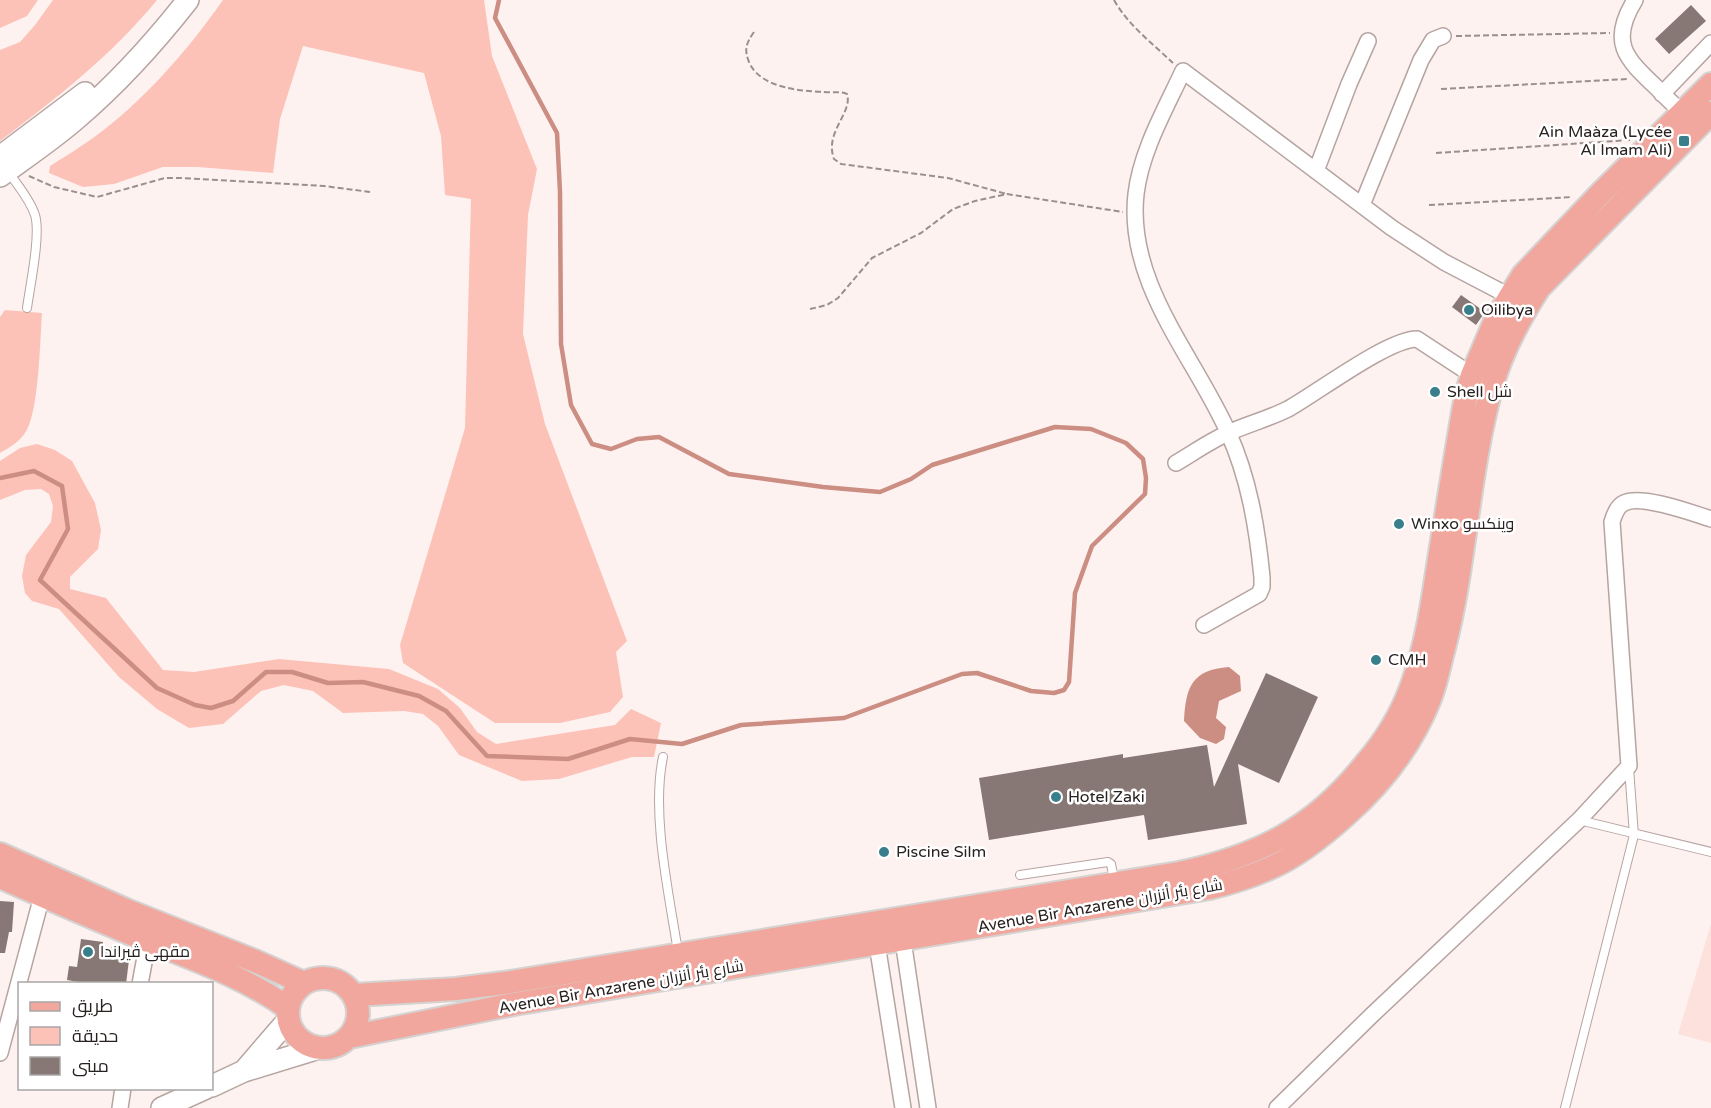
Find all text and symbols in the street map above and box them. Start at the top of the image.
place label: Ain Maàza (Lycée Al Imam Ali) [1538,122,1672,160]
marker: Ain Maàza (Lycée Al Imam Ali) [1677,134,1691,148]
place label: Oilibya [1481,300,1533,320]
marker: Oilibya [1462,303,1476,317]
place label: Shell شل [1447,382,1512,402]
marker: Shell شل [1428,385,1442,399]
place label: Winxo وينكسو [1411,514,1514,534]
marker: Winxo وينكسو [1392,517,1406,531]
place label: CMH [1388,650,1427,670]
marker: CMH [1369,653,1383,667]
place label: Hotel Zaki [1068,787,1145,807]
marker: Hotel Zaki [1049,790,1063,804]
place label: Piscine Silm [896,842,986,862]
marker: Piscine Silm [877,845,891,859]
street label: Avenue Bir Anzarene شارع بئر أنزران [976,875,1224,938]
place label: مقهى ڤيراندا [100,942,190,962]
marker: مقهى ڤيراندا [81,945,95,959]
street label: Avenue Bir Anzarene شارع بئر أنزران [497,956,745,1019]
legend [18,982,213,1090]
text: طريق [72,995,113,1018]
text: حديقة [72,1025,118,1047]
text: مبنى [72,1055,109,1077]

